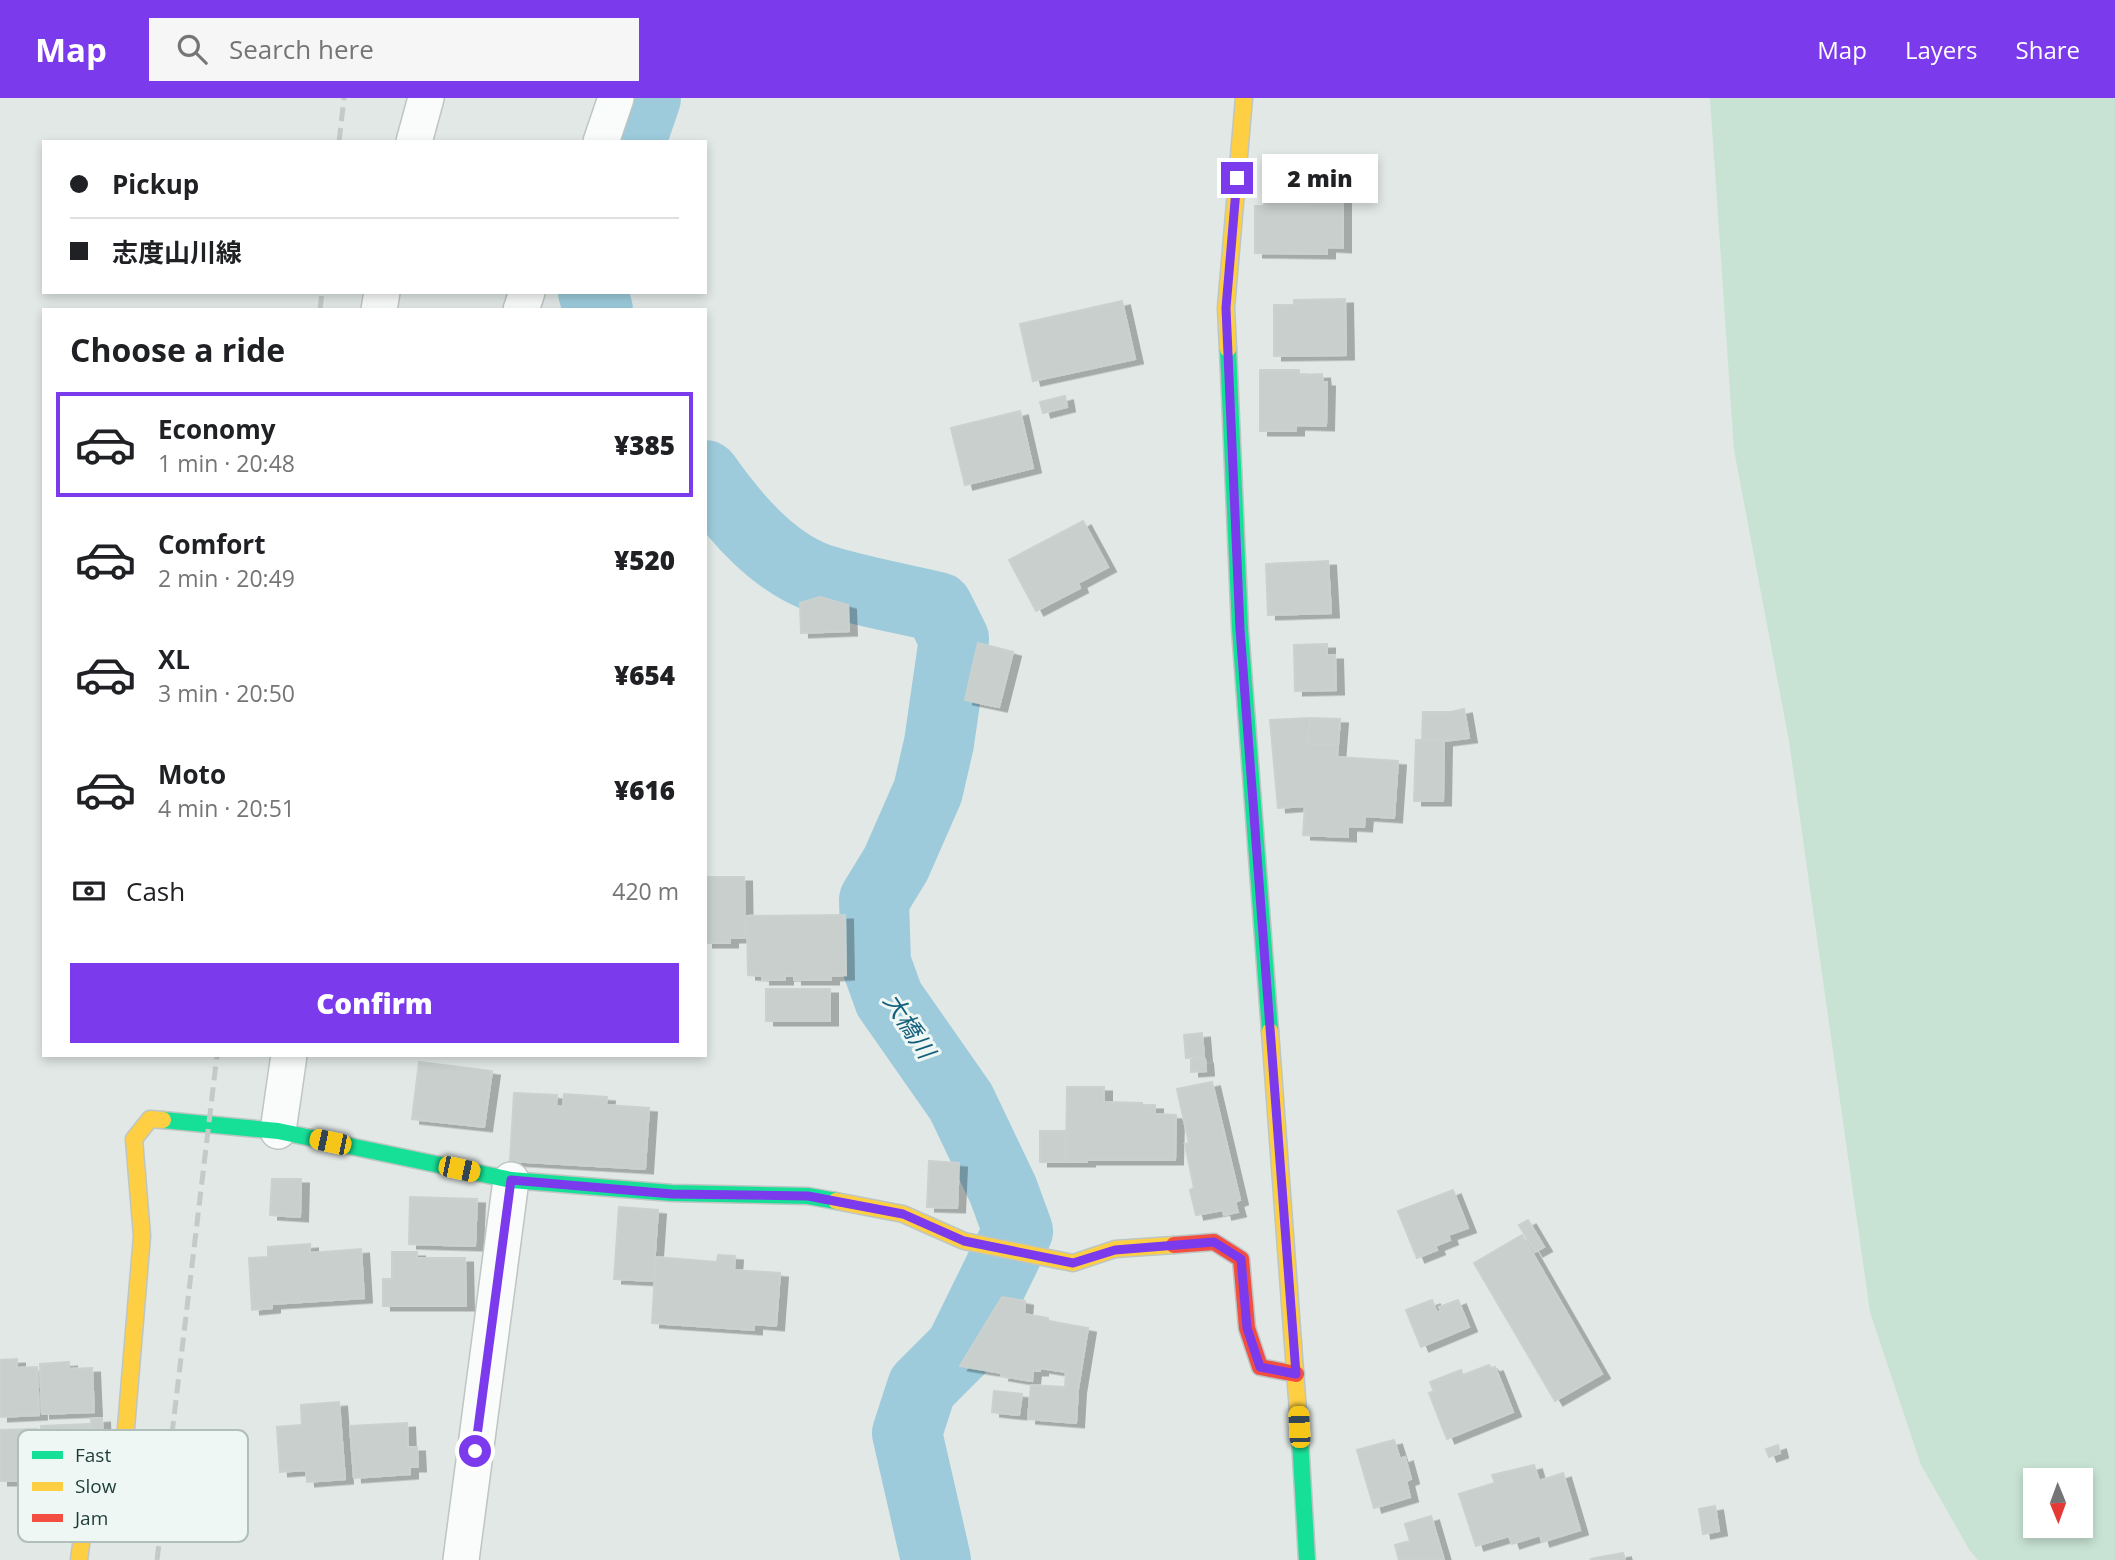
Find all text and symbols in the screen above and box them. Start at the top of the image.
search box [149,18,639,81]
text: Map [35,27,107,72]
icon: search [173,30,211,68]
text: Search here [229,31,374,67]
text: Map [1817,33,1867,66]
text: Layers [1905,33,1978,66]
text: Share [2016,33,2080,66]
callout: 2 min [1262,154,1377,202]
route end [1221,162,1253,194]
text: 2 min [1287,162,1353,194]
text: Pickup [112,166,199,202]
text: 志度山川線 [112,234,242,270]
text: Choose a ride [70,328,285,371]
text: Economy [158,411,276,447]
icon: car [74,413,137,476]
text: ¥385 [614,427,675,463]
text: 1 min · 20:48 [158,447,295,479]
text: Comfort [158,526,265,562]
icon: car [74,528,137,591]
text: ¥520 [614,542,675,578]
text: 2 min · 20:49 [158,562,295,594]
text: XL [158,641,190,677]
icon: car [74,643,137,706]
text: ¥654 [614,657,675,693]
text: 3 min · 20:50 [158,677,295,709]
text: Moto [158,756,226,792]
icon: car [74,758,137,821]
text: ¥616 [614,772,675,808]
text: 4 min · 20:51 [158,792,295,824]
icon: cash [70,872,108,910]
text: Cash [126,873,185,909]
text: 420 m [612,875,679,907]
button: Confirm [70,963,679,1043]
water label: 大橋川 [877,986,945,1067]
car [308,1127,353,1157]
car [437,1154,482,1184]
car [1288,1405,1311,1449]
legend [18,1430,248,1542]
route start [459,1435,491,1467]
text: Fast [75,1442,111,1468]
north arrow [2023,1468,2093,1538]
map controls [2023,1468,2093,1538]
text: Slow [75,1473,117,1499]
text: Jam [73,1505,108,1531]

